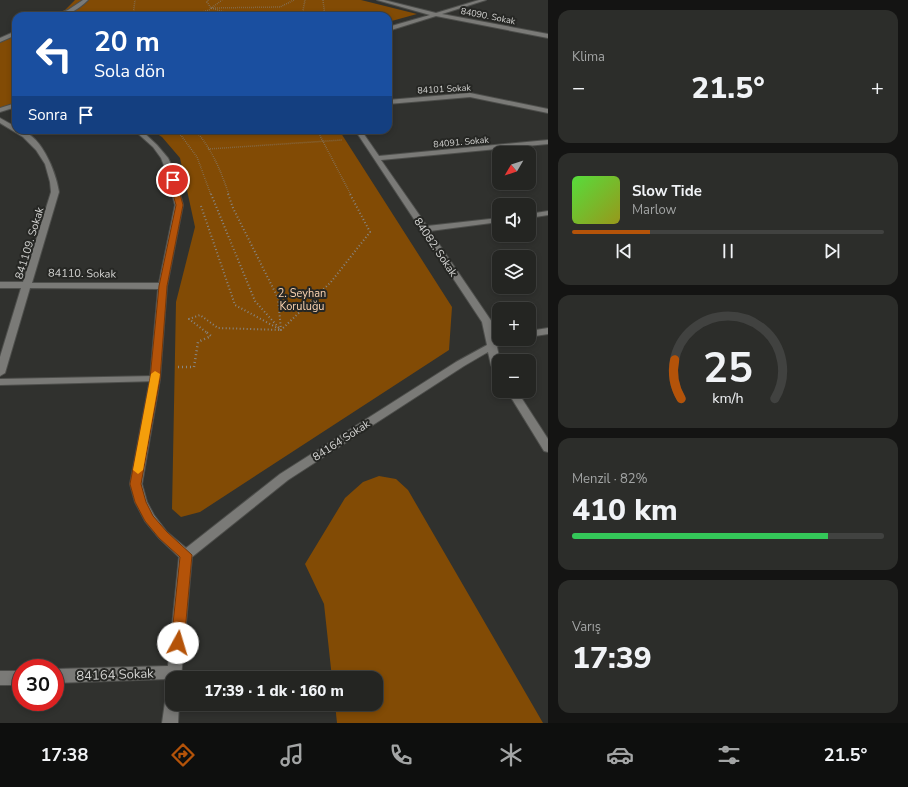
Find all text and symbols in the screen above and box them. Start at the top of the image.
street label: 84090. Sokak [460,5,517,27]
text: 20 m [94,23,160,61]
icon: left [28,28,80,80]
text: Klima [572,48,605,66]
text: Sola dön [94,59,165,83]
text: 21.5° [691,68,765,109]
text: − [572,73,585,103]
text: + [871,73,884,103]
street label: 84101 Sokak [417,82,472,96]
icon: arrive [75,104,97,126]
text: Sonra [28,105,67,125]
street label: 84091. Sokak [433,134,490,150]
north arrow [492,146,536,190]
map controls [492,146,536,398]
pin [156,163,190,197]
icon: arrive [162,169,184,191]
text: Slow Tide [632,181,702,201]
button: sound [492,198,536,242]
text: Marlow [632,201,677,219]
street label: 841109. Sokak [11,205,48,281]
street label: 84082. Sokak [410,215,461,280]
icon: previous [613,240,635,262]
icon: pause [717,240,739,262]
icon: next [821,240,843,262]
button: layers [492,250,536,294]
street label: 84110. Sokak [48,265,117,282]
park label: 2. Seyhan Koruluğu [278,286,326,314]
button: + [492,302,536,346]
text: 25 [703,340,753,397]
button: − [492,354,536,398]
text: km/h [712,389,744,408]
street label: 84164 Sokak [310,416,373,465]
text: Menzil · 82% [572,470,648,488]
text: 410 km [572,490,678,531]
text: Varış [572,618,601,636]
position arrow [157,622,199,664]
text: 17:39 [572,638,652,679]
speed limit sign: 30 [12,659,64,711]
street label: 84164 Sokak [76,665,155,685]
text: 17:39 · 1 dk · 160 m [204,681,344,701]
icon: directions [169,741,197,769]
icon: music [278,741,306,769]
icon: phone [387,741,415,769]
icon: climate [497,741,525,769]
icon: car [606,741,634,769]
icon: filters [715,741,743,769]
text: 17:38 [41,743,88,767]
text: 21.5° [824,743,867,767]

